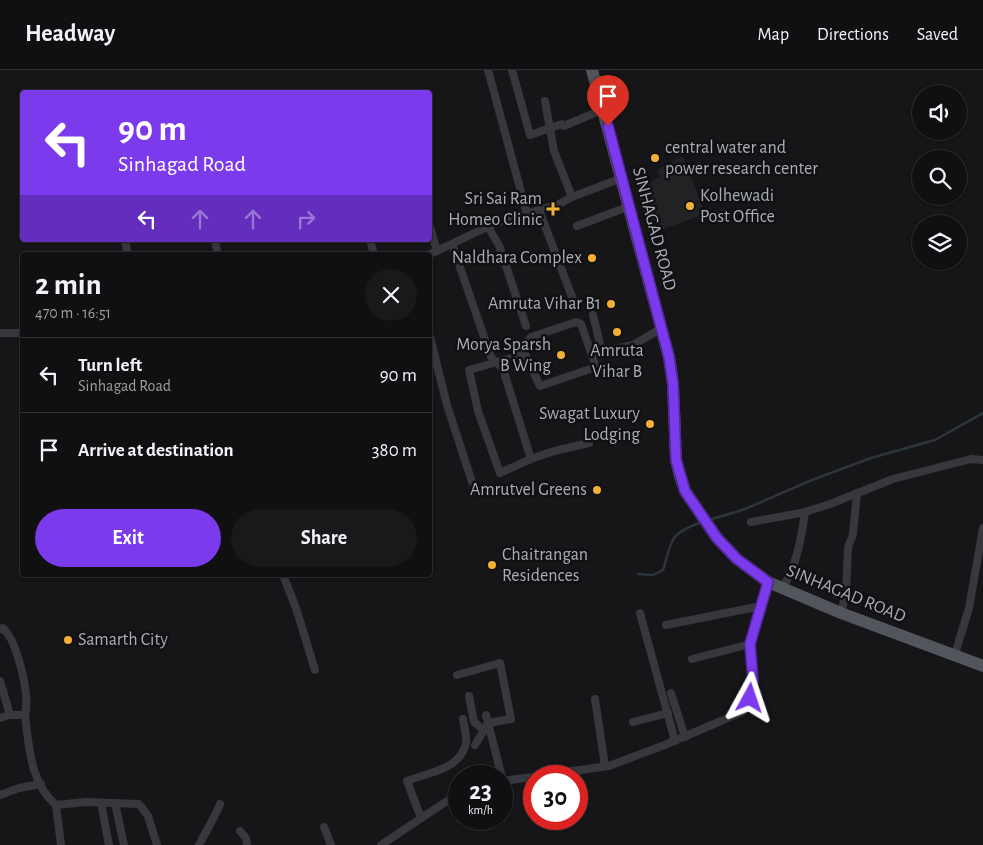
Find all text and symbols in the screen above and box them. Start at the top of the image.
text: Headway [25,22,115,46]
text: Map [758,26,789,44]
text: Directions [817,26,889,44]
text: Saved [917,26,958,44]
pin [587,75,629,126]
icon: arrive [594,82,622,110]
map controls [912,85,967,270]
button: sound [912,85,967,140]
icon: left [35,110,100,175]
text: 90 m [118,112,187,147]
place label: central water and power research center [665,139,818,178]
button: search [912,150,967,205]
marker: central water and power research center [649,152,661,164]
text: Sinhagad Road [118,153,246,175]
street label: SINHAGAD ROAD [629,165,679,293]
place label: Kolhewadi Post Office [700,187,775,226]
place label: Sri Sai Ram Homeo Clinic [448,190,542,229]
marker: Kolhewadi Post Office [684,200,696,212]
marker: Sri Sai Ram Homeo Clinic [546,202,560,216]
icon: left [133,205,161,233]
icon: ahead [186,205,214,233]
icon: ahead [239,205,267,233]
icon: right [292,205,320,233]
button: layers [912,215,967,270]
place label: Naldhara Complex [452,249,582,267]
marker: Naldhara Complex [586,252,598,264]
button: close [365,269,417,321]
text: 2 min [35,270,102,300]
place label: Amruta Vihar B1 [488,295,601,313]
marker: Amruta Vihar B1 [605,298,617,310]
text: 470 m · 16:51 [35,305,111,321]
marker: Amruta Vihar B [611,326,623,338]
place label: Morya Sparsh B Wing [456,336,551,375]
place label: Amruta Vihar B [590,342,644,381]
marker: Morya Sparsh B Wing [555,349,567,361]
text: Turn left [78,356,142,375]
icon: left [35,361,63,389]
text: 90 m [380,366,417,385]
text: Sinhagad Road [78,378,171,394]
place label: Swagat Luxury Lodging [539,405,640,444]
marker: Swagat Luxury Lodging [644,418,656,430]
icon: arrive [35,436,63,464]
text: Arrive at destination [78,441,234,460]
text: 380 m [372,441,417,460]
place label: Amrutvel Greens [470,481,587,499]
marker: Amrutvel Greens [591,484,603,496]
button: Exit [35,509,221,567]
button: Share [231,509,417,567]
place label: Chaitrangan Residences [502,546,588,585]
marker: Chaitrangan Residences [486,559,498,571]
street label: SINHAGAD ROAD [784,562,908,626]
place label: Samarth City [78,631,168,649]
marker: Samarth City [62,634,74,646]
position arrow [723,671,775,723]
speed limit sign: 30 [523,765,588,830]
text: 23 [469,779,492,804]
text: km/h [468,804,493,816]

